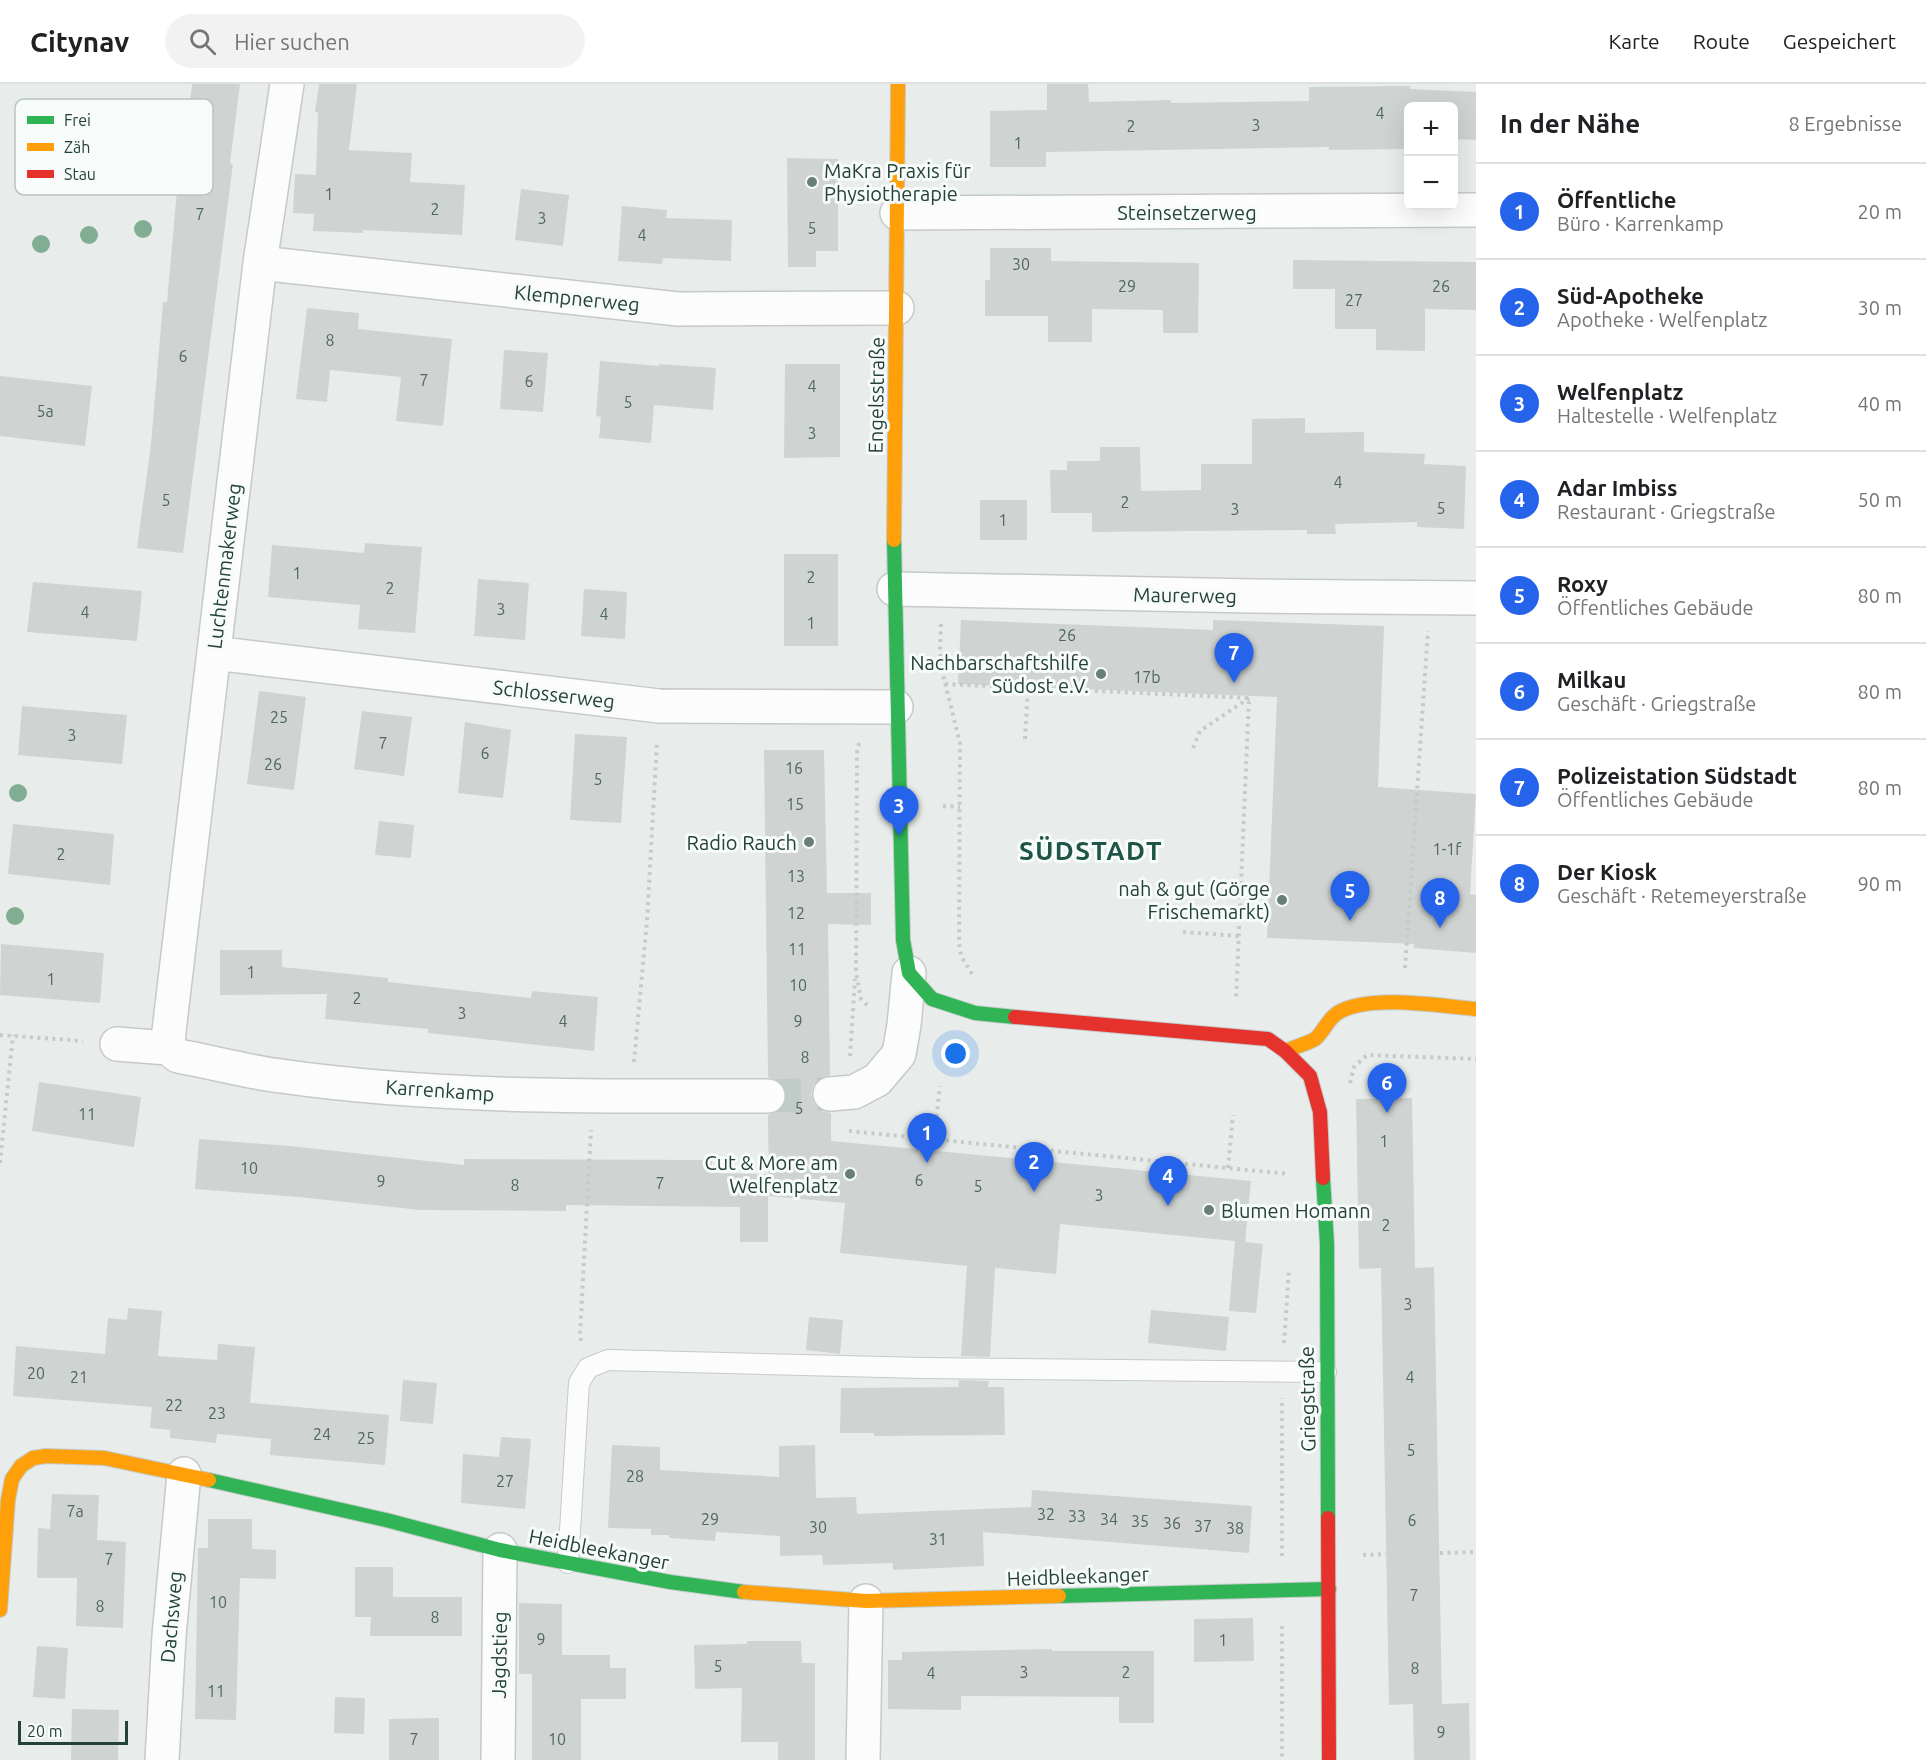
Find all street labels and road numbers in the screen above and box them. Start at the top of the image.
street label: Steinsetzerweg [1117,201,1257,224]
street label: Klempnerweg [513,280,641,316]
street label: Engelsstraße [863,337,889,453]
street label: Luchtenmakerweg [202,482,246,650]
street label: Maurerweg [1133,583,1237,607]
street label: Schlosserweg [492,675,616,713]
street label: Karrenkamp [385,1075,495,1105]
street label: Griegstraße [1295,1346,1319,1452]
street label: Heidbleekanger [527,1524,672,1574]
street label: Heidbleekanger [1006,1562,1150,1590]
street label: Dachsweg [156,1570,186,1664]
street label: Jagdstieg [487,1611,511,1699]

